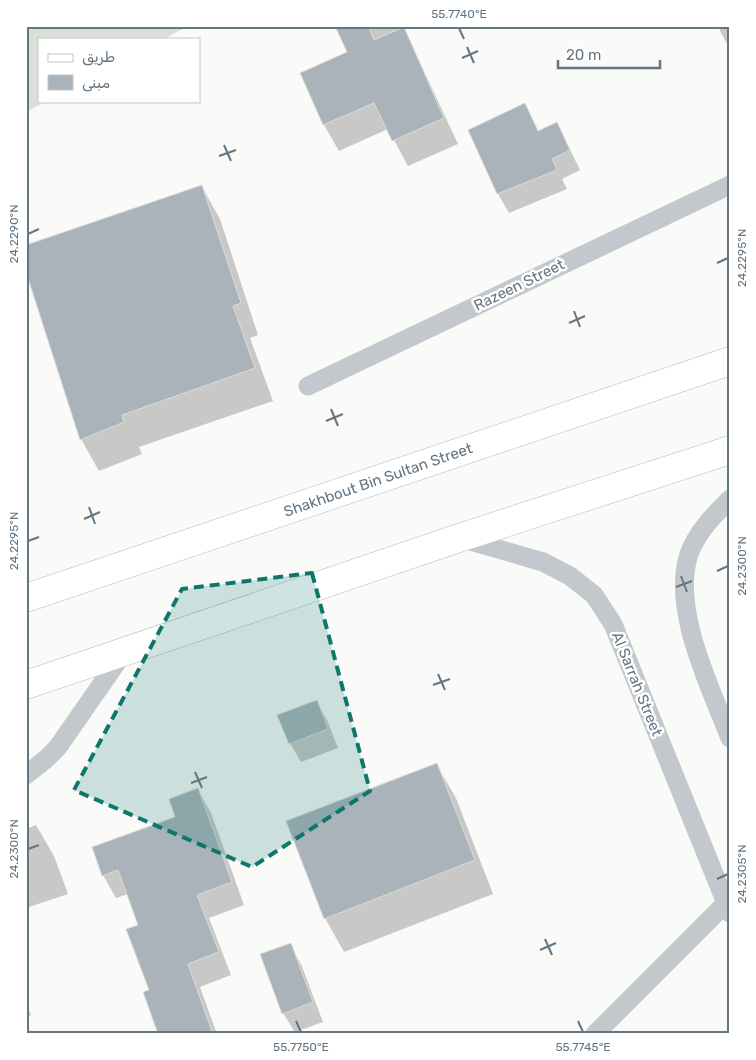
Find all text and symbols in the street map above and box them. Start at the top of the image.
text: 55.7740°E [431,7,487,21]
legend [38,38,200,102]
scale bar [558,38,661,70]
text: 20 m [566,46,601,64]
text: طريق [82,48,115,66]
text: مبنى [82,74,110,92]
text: 24.2290°N [7,204,21,264]
text: 24.2295°N [735,229,749,287]
street label: Razeen Street [471,255,567,315]
street label: Shakhbout Bin Sultan Street [281,439,475,521]
text: 24.2295°N [7,512,21,570]
text: 24.2300°N [735,536,749,596]
street label: Al Sarrah Street [608,629,666,739]
text: 24.2300°N [7,819,21,879]
text: 24.2305°N [735,844,749,904]
text: 55.7750°E [273,1040,329,1054]
text: 55.7745°E [555,1040,611,1054]

